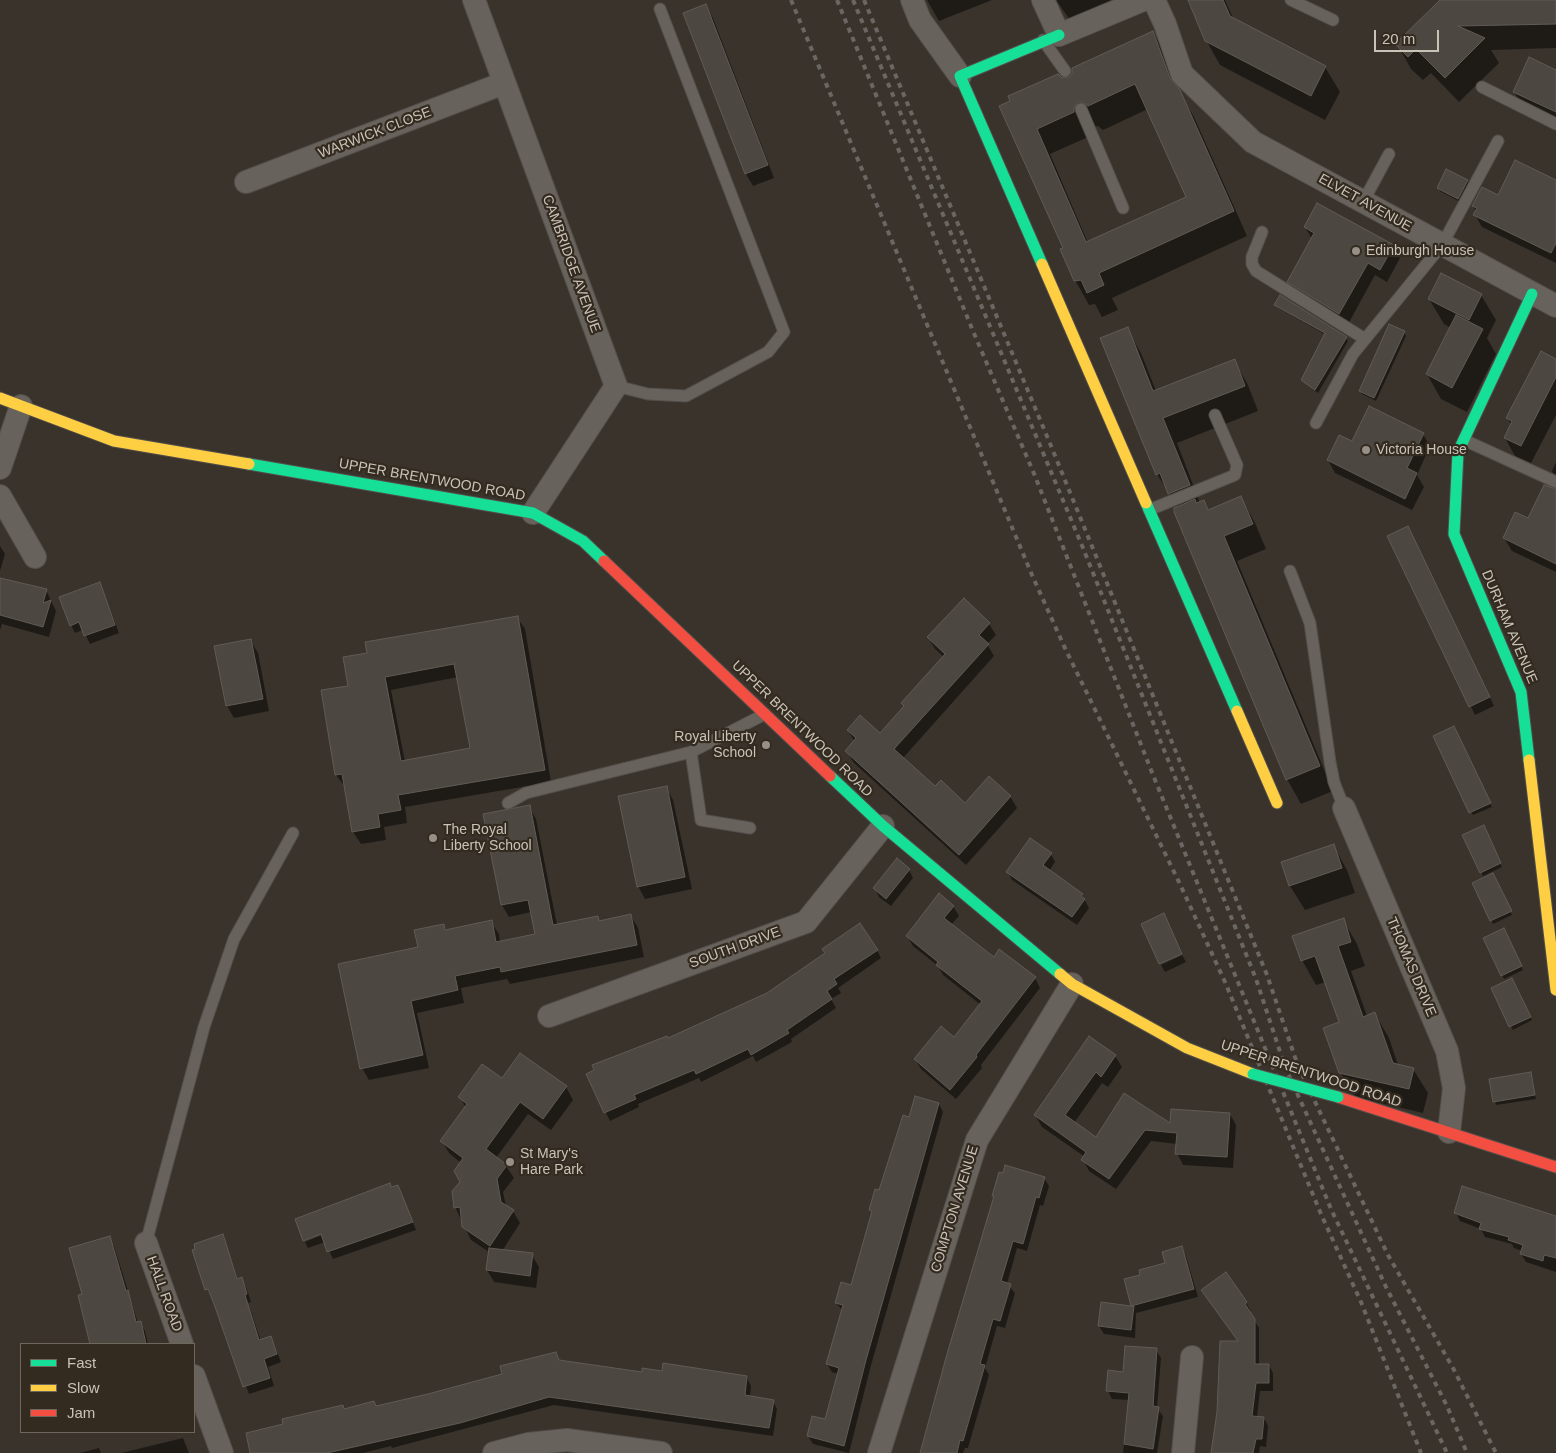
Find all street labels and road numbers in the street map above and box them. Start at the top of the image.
street label: WARWICK CLOSE [316,104,434,162]
street label: ELVET AVENUE [1316,171,1414,235]
street label: CAMBRIDGE AVENUE [538,193,604,335]
street label: UPPER BRENTWOOD ROAD [337,455,527,505]
street label: DURHAM AVENUE [1477,568,1541,686]
street label: UPPER BRENTWOOD ROAD [728,657,876,801]
street label: THOMAS DRIVE [1382,915,1440,1019]
street label: SOUTH DRIVE [687,924,783,972]
street label: UPPER BRENTWOOD ROAD [1219,1037,1403,1111]
street label: COMPTON AVENUE [928,1144,982,1274]
street label: HALL ROAD [143,1254,185,1334]

